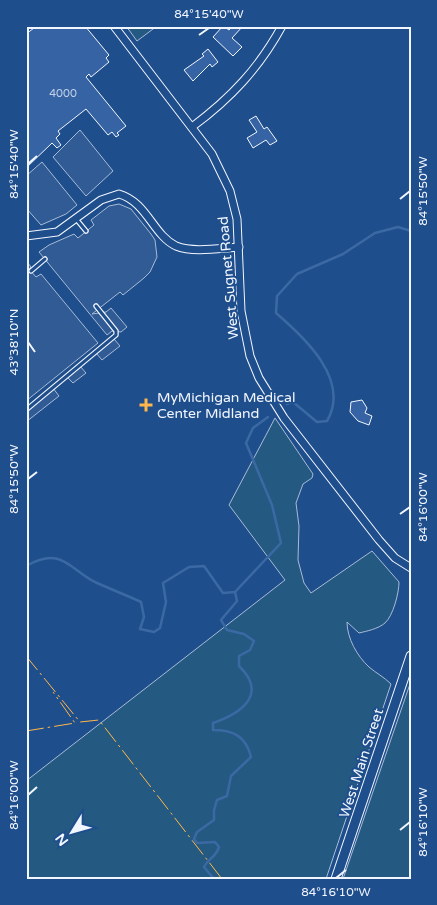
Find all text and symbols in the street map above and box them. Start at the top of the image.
text: 84°15'40"W [174,7,244,21]
house number: 4000 [49,87,77,100]
text: 84°15'40"W [7,129,21,199]
text: 84°15'50"W [416,156,430,226]
street label: West Sugnet Road [215,216,242,340]
text: 43°38'10"N [7,309,21,376]
place label: MyMichigan Medical Center Midland [157,389,295,422]
marker: MyMichigan Medical Center Midland [139,398,153,412]
text: 84°15'50"W [7,444,21,514]
text: 84°16'00"W [416,472,430,542]
street label: West Main Street [336,706,387,820]
text: 84°16'00"W [7,760,21,830]
text: 84°16'10"W [416,787,430,857]
north arrow [48,808,98,858]
text: N [52,830,72,849]
text: 84°16'10"W [301,885,371,899]

